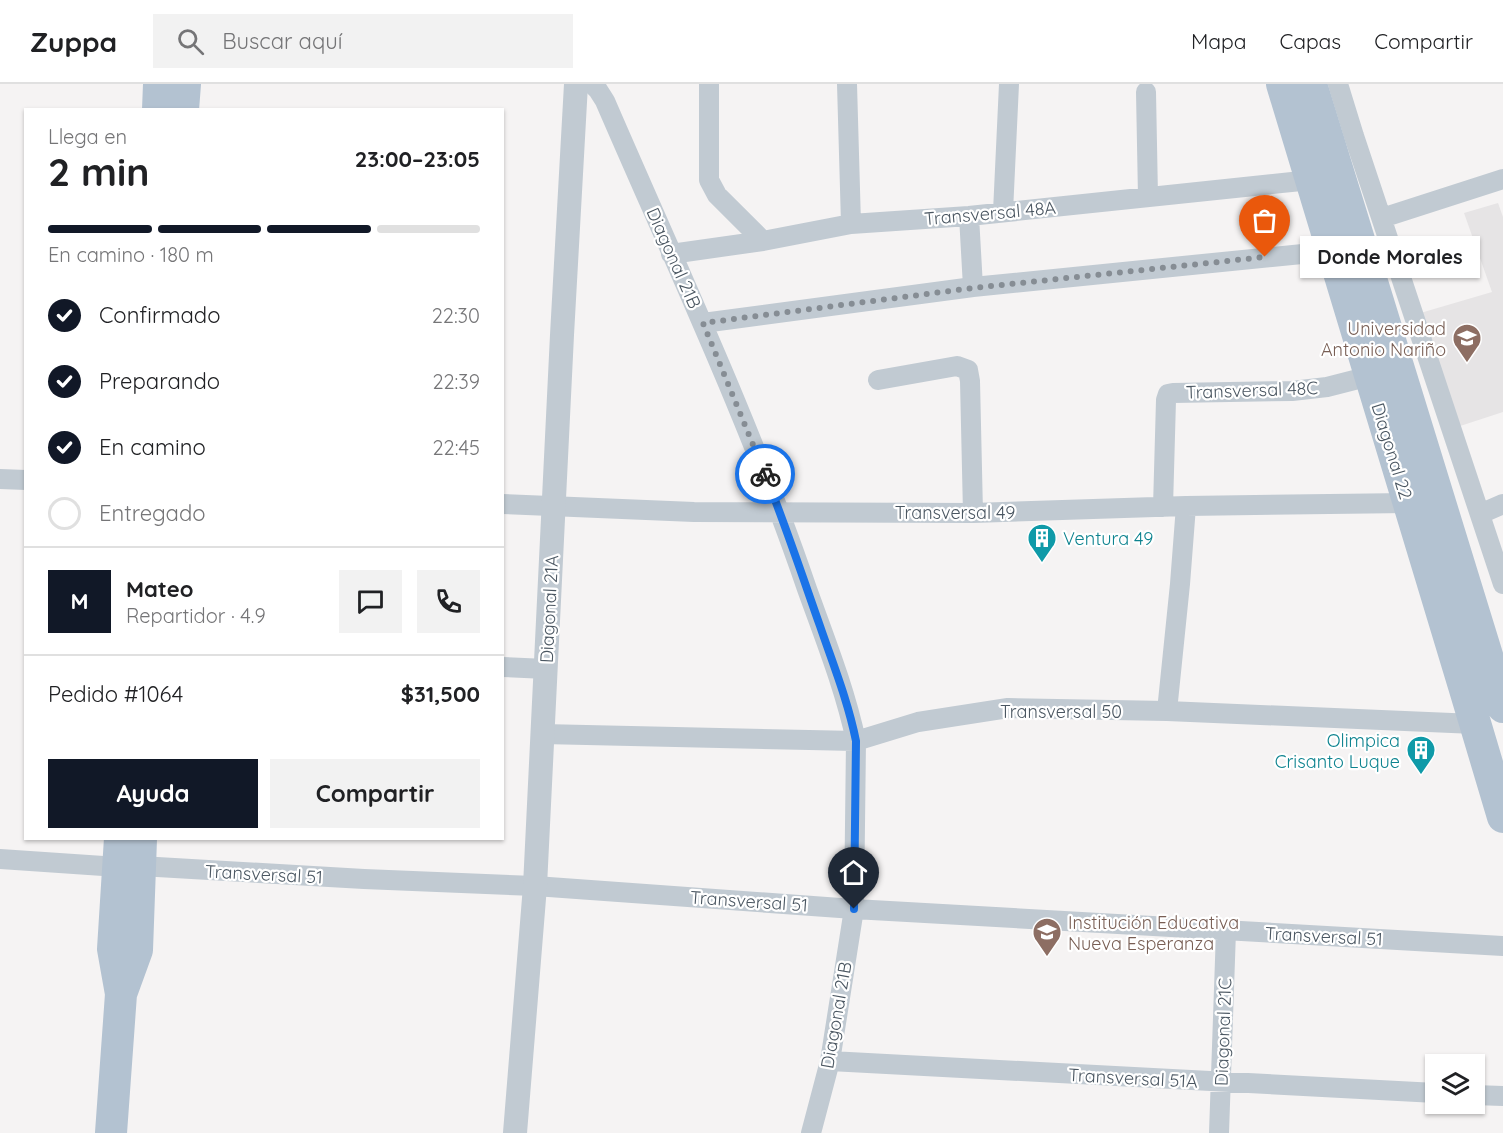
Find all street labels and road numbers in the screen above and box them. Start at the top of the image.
street label: Transversal 48A [923,196,1057,230]
street label: Diagonal 21B [641,204,707,312]
street label: Transversal 48C [1185,376,1319,404]
street label: Diagonal 22 [1366,400,1418,502]
street label: Transversal 49 [895,501,1015,524]
street label: Diagonal 21A [535,554,563,664]
street label: Transversal 50 [1000,700,1122,723]
street label: Transversal 51 [205,859,323,889]
street label: Transversal 51 [689,885,809,917]
street label: Transversal 51 [1265,921,1383,951]
street label: Diagonal 21B [815,960,857,1070]
street label: Diagonal 21C [1210,977,1236,1086]
street label: Transversal 51A [1068,1063,1199,1093]

